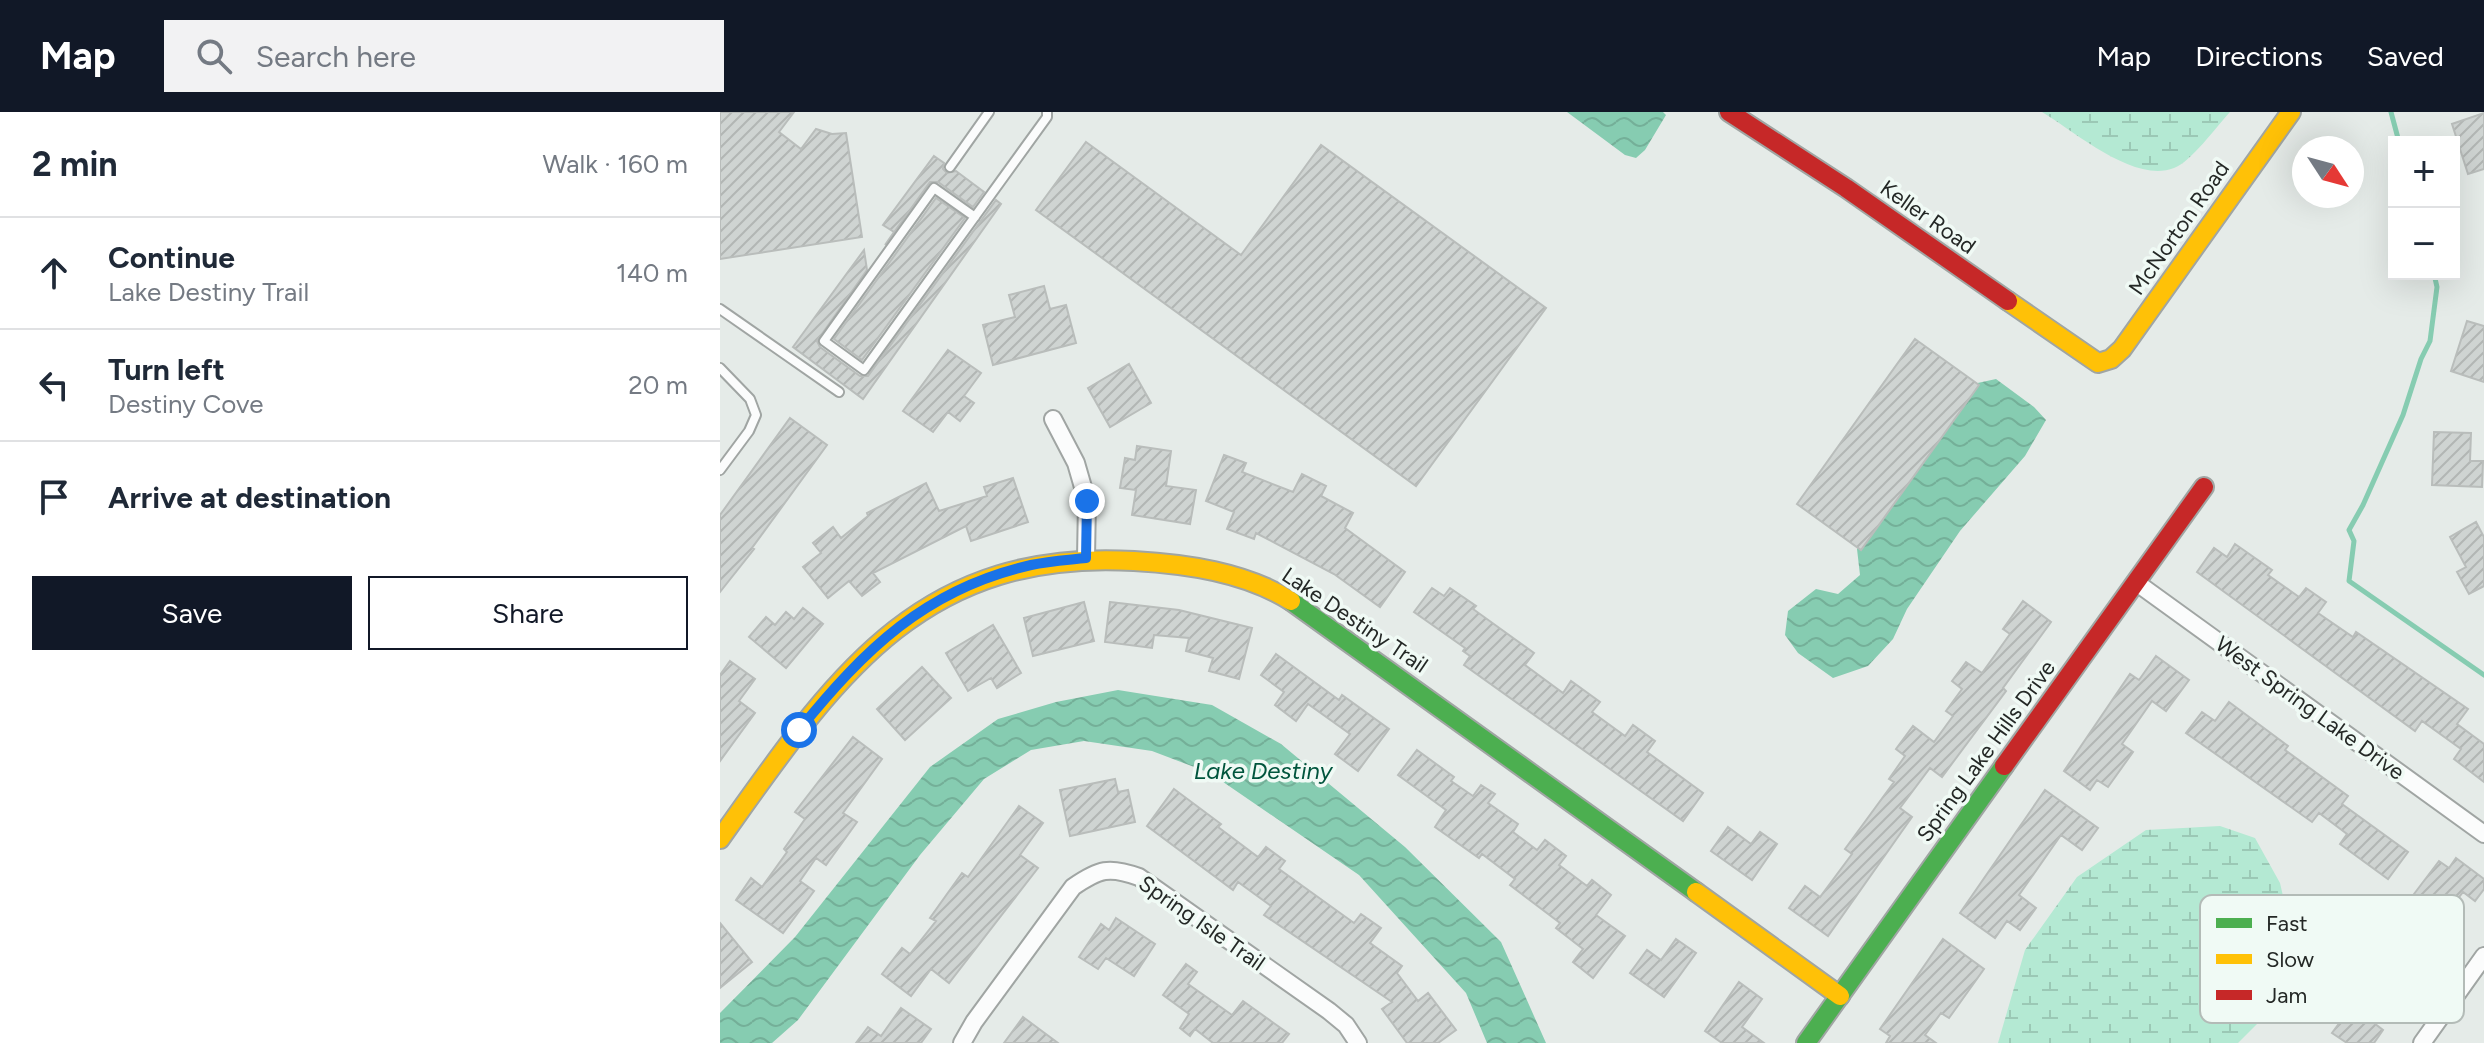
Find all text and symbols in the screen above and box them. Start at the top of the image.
search box [164,20,724,92]
text: Map [40,33,116,79]
icon: search [192,34,236,78]
text: Search here [256,38,416,75]
text: Map [2097,39,2151,73]
text: Directions [2195,39,2323,73]
text: Saved [2367,39,2444,73]
north arrow [2292,136,2364,208]
map controls [2388,136,2460,280]
button: + [2388,136,2460,208]
text: 2 min [32,144,118,185]
text: Walk · 160 m [542,148,688,180]
street label: McNorton Road [2123,156,2235,300]
street label: Keller Road [1875,174,1981,260]
button: − [2388,208,2460,280]
text: Continue [108,239,235,276]
icon: ahead [32,251,76,295]
text: 140 m [616,257,688,289]
text: Lake Destiny Trail [108,276,309,308]
text: Turn left [108,351,225,388]
icon: left [32,363,76,407]
text: 20 m [628,369,688,401]
text: Destiny Cove [108,388,263,420]
icon: arrive [32,475,76,519]
text: Arrive at destination [108,479,391,516]
route end [1069,483,1105,519]
street label: Lake Destiny Trail [1277,561,1433,679]
button: Save [32,576,352,650]
button: Share [368,576,688,650]
street label: West Spring Lake Drive [2210,630,2410,786]
street label: Spring Lake Hills Drive [1911,655,2061,847]
route start [781,712,817,748]
water label: Lake Destiny [1194,756,1334,785]
street label: Spring Isle Trail [1134,870,1270,976]
legend [2200,895,2464,1023]
text: Fast [2266,910,2308,937]
text: Slow [2266,946,2315,973]
text: Jam [2266,982,2307,1009]

